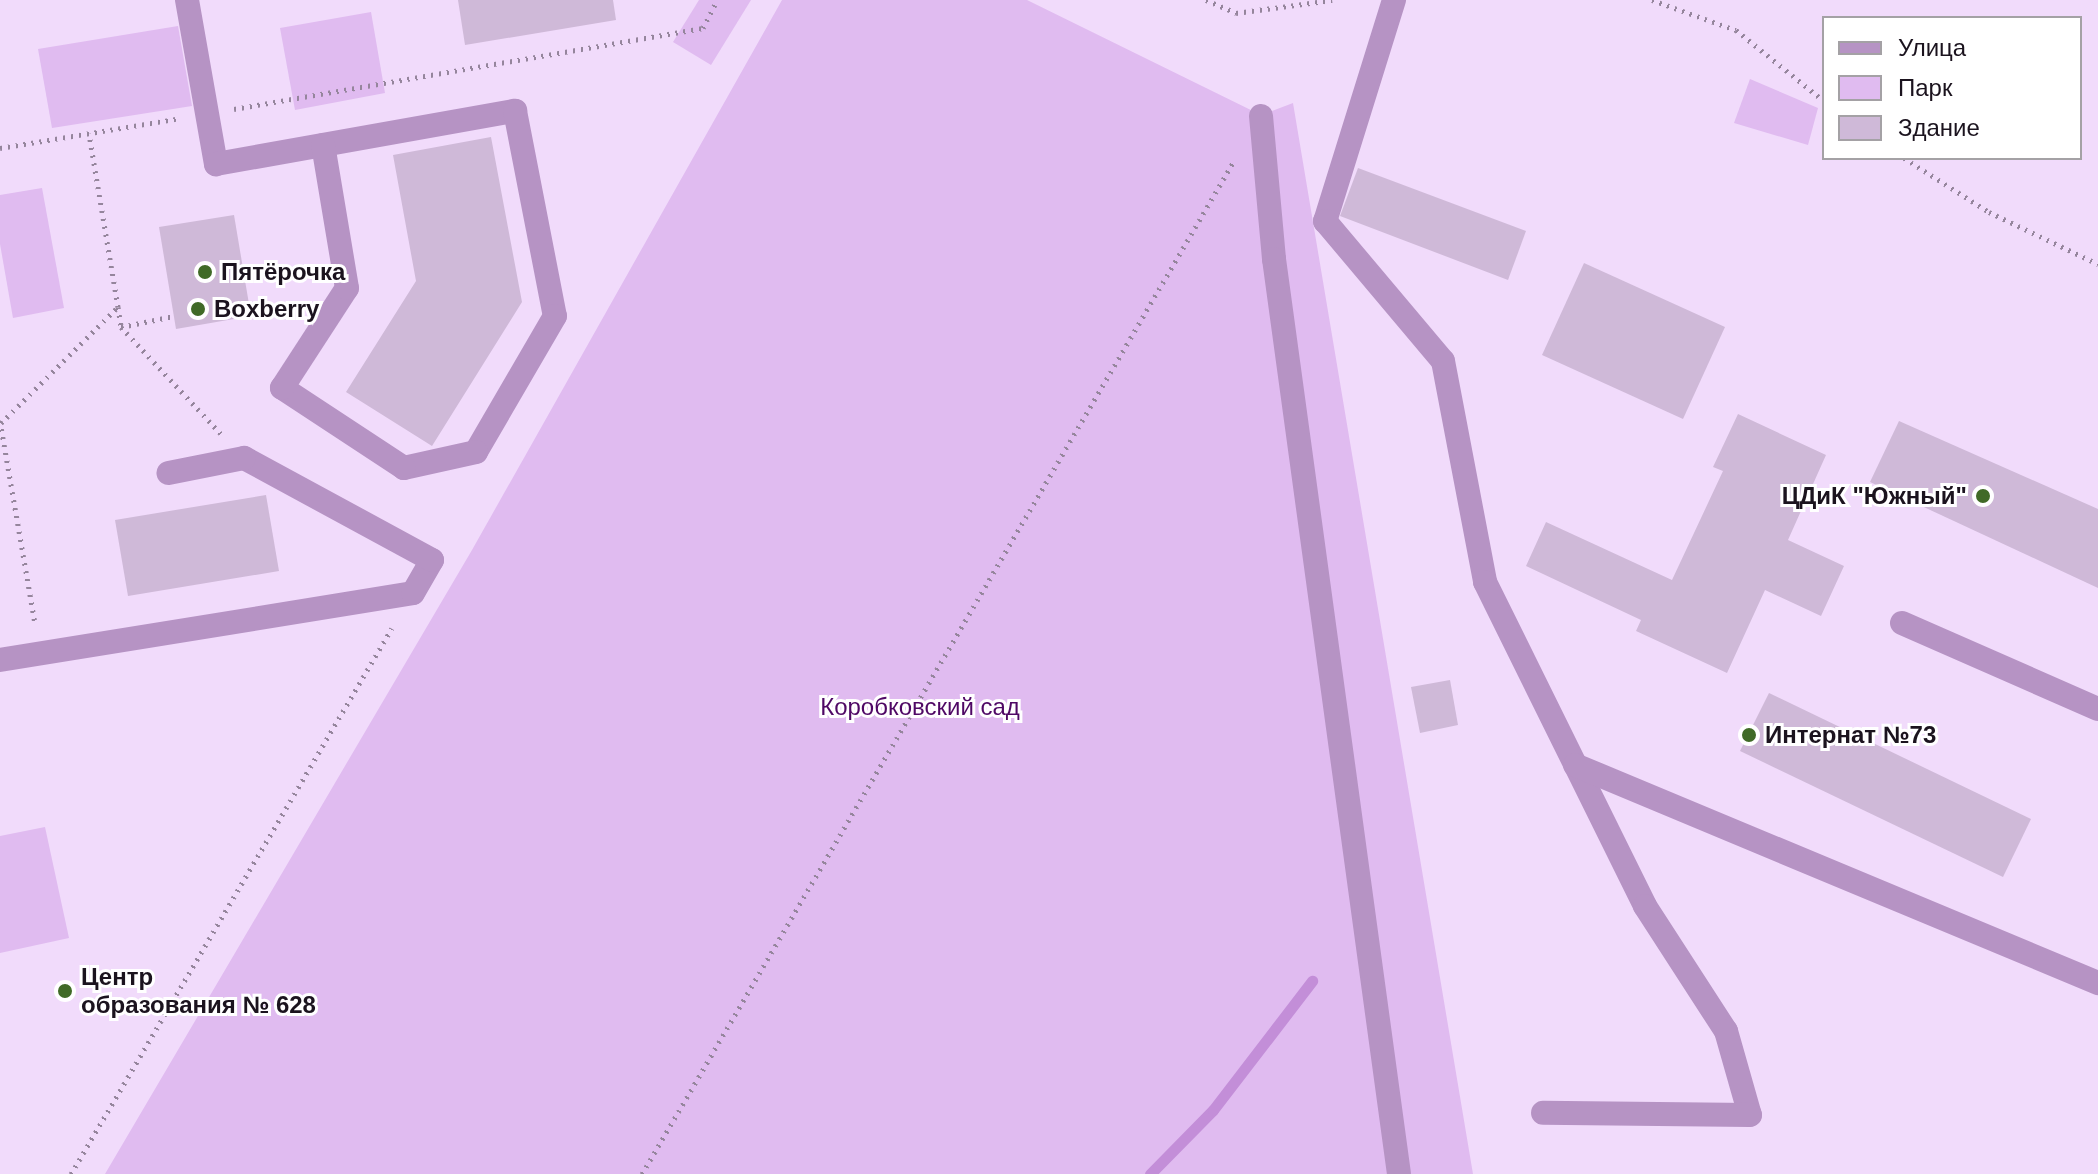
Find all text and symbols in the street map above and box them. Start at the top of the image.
legend [1822,16,2082,160]
text: Улица [1898,34,1966,61]
text: Парк [1898,74,1952,101]
text: Здание [1898,114,1980,141]
place label: Пятёрочка [221,258,345,286]
marker: Пятёрочка [196,263,214,281]
place label: Boxberry [214,295,319,323]
marker: Boxberry [189,300,207,318]
place label: ЦДиК "Южный" [1782,482,1967,510]
marker: ЦДиК "Южный" [1974,487,1992,505]
park label: Коробковский сад [820,693,1020,721]
place label: Интернат №73 [1765,721,1936,749]
marker: Интернат №73 [1740,726,1758,744]
place label: Центр образования № 628 [81,963,316,1019]
marker: Центр образования № 628 [56,982,74,1000]

